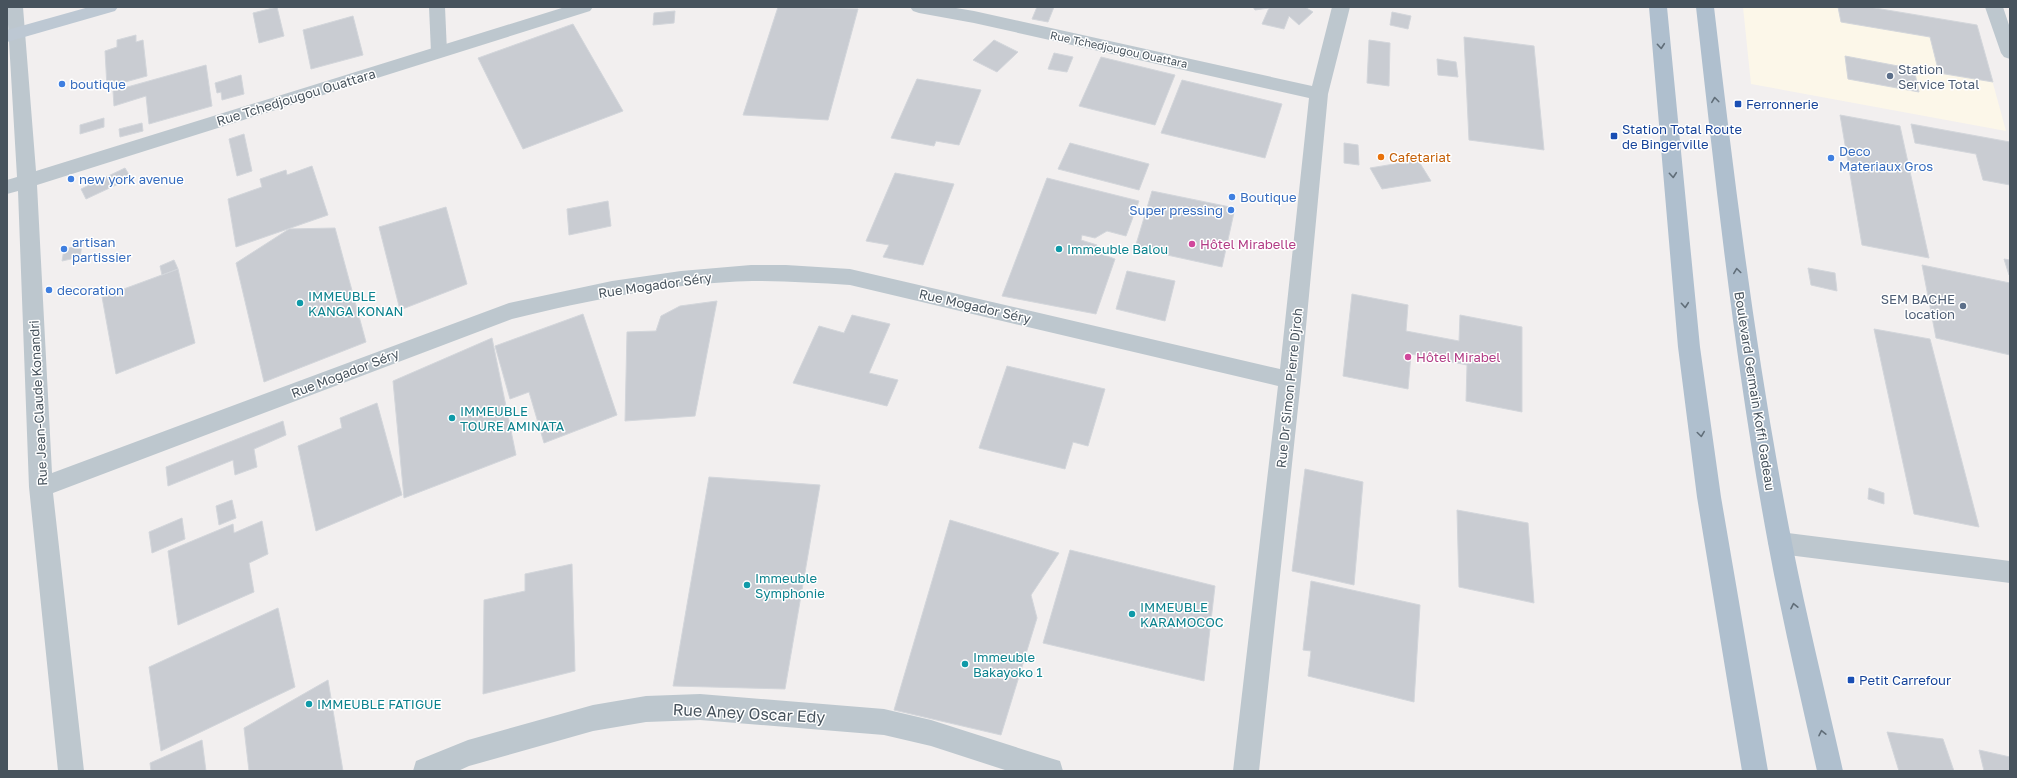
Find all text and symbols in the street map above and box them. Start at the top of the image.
street label: Rue Tchedjougou Ouattara [1049,28,1189,70]
one-way arrow [1657,43,1666,49]
place label: Station Service Total [1898,61,1979,92]
street label: Rue Tchedjougou Ouattara [215,65,377,129]
marker: Station Service Total [1885,71,1895,81]
place label: boutique [70,76,126,92]
marker: boutique [57,79,67,89]
place label: Ferronnerie [1746,96,1819,112]
one-way arrow [1711,97,1720,103]
marker: Ferronnerie [1733,99,1743,109]
place label: Station Total Route de Bingerville [1622,121,1742,152]
marker: Station Total Route de Bingerville [1609,131,1619,141]
place label: Deco Materiaux Gros [1839,143,1933,174]
place label: Cafetariat [1389,149,1451,165]
marker: Cafetariat [1376,152,1386,162]
marker: Deco Materiaux Gros [1826,153,1836,163]
place label: new york avenue [79,171,184,187]
one-way arrow [1669,172,1678,178]
marker: new york avenue [66,174,76,184]
place label: Boutique [1240,189,1296,205]
marker: Boutique [1227,192,1237,202]
place label: Super pressing [1129,202,1223,218]
marker: Super pressing [1226,205,1236,215]
place label: artisan partissier [72,234,131,265]
place label: Hôtel Mirabelle [1200,236,1296,252]
marker: Hôtel Mirabelle [1187,239,1197,249]
place label: Immeuble Balou [1067,241,1168,257]
marker: artisan partissier [59,244,69,254]
marker: Immeuble Balou [1054,244,1064,254]
one-way arrow [1733,268,1742,274]
street label: Rue Mogador Séry [597,269,713,301]
place label: decoration [57,282,124,298]
marker: decoration [44,285,54,295]
street label: Rue Mogador Séry [918,285,1033,327]
place label: IMMEUBLE KANGA KONAN [308,288,404,319]
street label: Boulevard Germain Koffi Gadeau [1731,290,1779,492]
place label: SEM BACHE location [1881,291,1955,322]
marker: IMMEUBLE KANGA KONAN [295,298,305,308]
marker: SEM BACHE location [1958,301,1968,311]
one-way arrow [1681,302,1690,308]
street label: Rue Dr Simon Pierre Djroh [1273,307,1305,469]
street label: Rue Jean-Claude Konandri [26,320,50,486]
street label: Rue Mogador Séry [289,345,402,401]
place label: Hôtel Mirabel [1416,349,1500,365]
marker: Hôtel Mirabel [1403,352,1413,362]
place label: IMMEUBLE TOURE AMINATA [460,403,564,434]
marker: IMMEUBLE TOURE AMINATA [447,413,457,423]
one-way arrow [1696,431,1705,437]
place label: Immeuble Symphonie [755,570,825,601]
marker: Immeuble Symphonie [742,580,752,590]
place label: IMMEUBLE KARAMOCOC [1140,599,1224,630]
one-way arrow [1790,603,1798,609]
marker: IMMEUBLE KARAMOCOC [1127,609,1137,619]
place label: Immeuble Bakayoko 1 [973,649,1043,680]
marker: Immeuble Bakayoko 1 [960,659,970,669]
place label: Petit Carrefour [1859,672,1951,688]
marker: Petit Carrefour [1846,675,1856,685]
place label: IMMEUBLE FATIGUE [317,696,442,712]
marker: IMMEUBLE FATIGUE [304,699,314,709]
street label: Rue Aney Oscar Edy [672,699,826,727]
one-way arrow [1818,730,1826,736]

